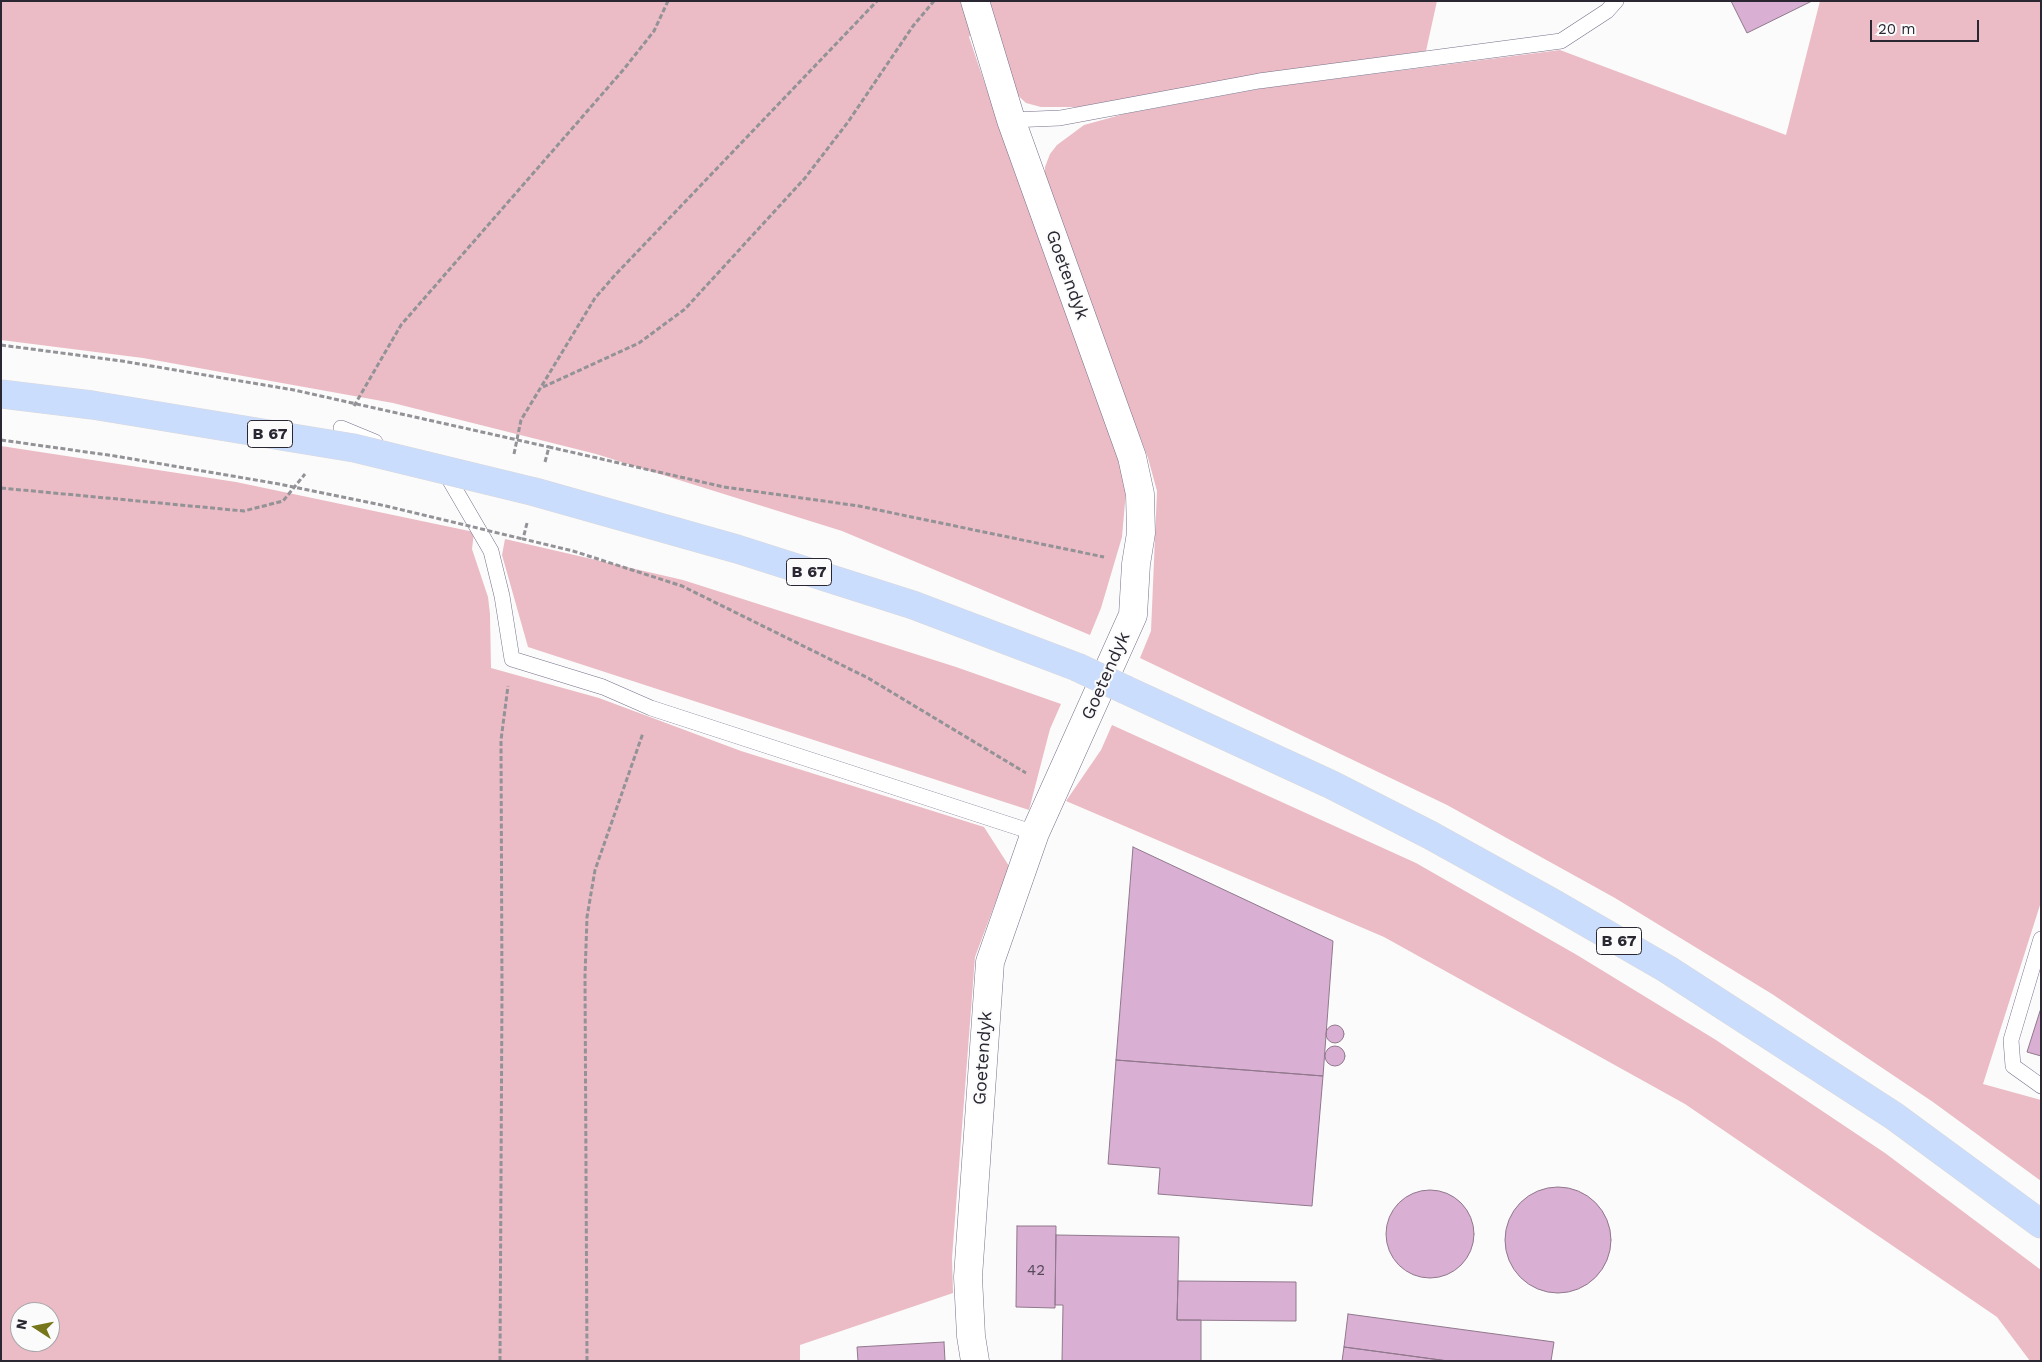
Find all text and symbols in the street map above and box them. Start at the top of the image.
scale bar [1872,10,1981,42]
text: 20 m [1878,20,1916,38]
street label: Goetendyk [1041,227,1093,323]
road number: B 67 [248,420,292,448]
road number: B 67 [786,558,832,586]
street label: Goetendyk [1077,629,1135,723]
road number: B 67 [1596,928,1642,954]
street label: Goetendyk [969,1010,997,1106]
house number: 42 [1027,1262,1045,1280]
north arrow [10,1302,60,1352]
text: N [12,1318,30,1331]

